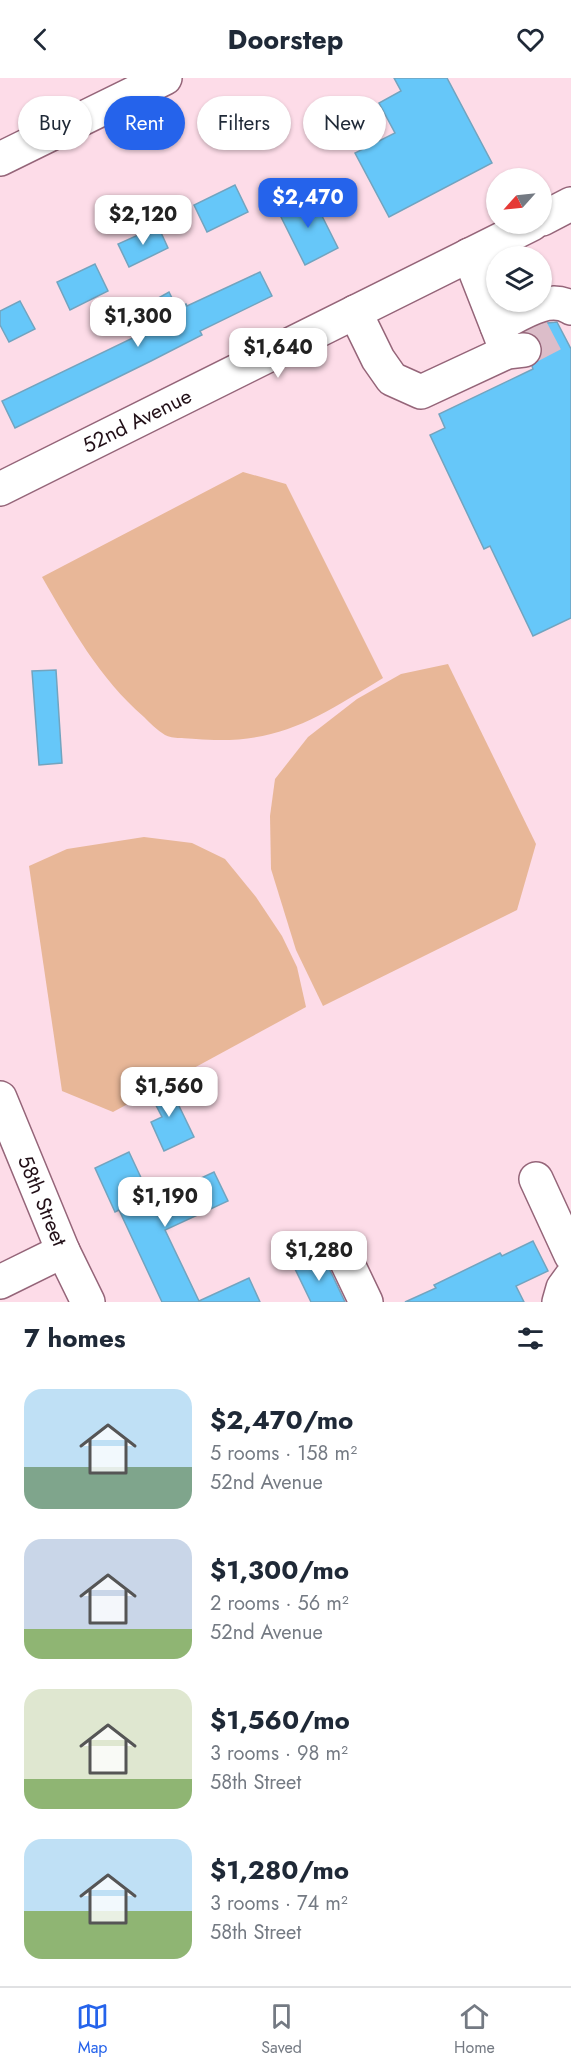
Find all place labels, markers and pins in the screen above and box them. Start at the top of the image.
pin: $2,470 [259,178,357,229]
pin: $2,120 [94,195,192,246]
pin: $1,300 [89,297,187,348]
pin: $1,640 [229,328,327,379]
pin: $1,560 [120,1067,218,1118]
pin: $1,190 [116,1177,214,1228]
pin: $1,280 [270,1231,368,1282]

